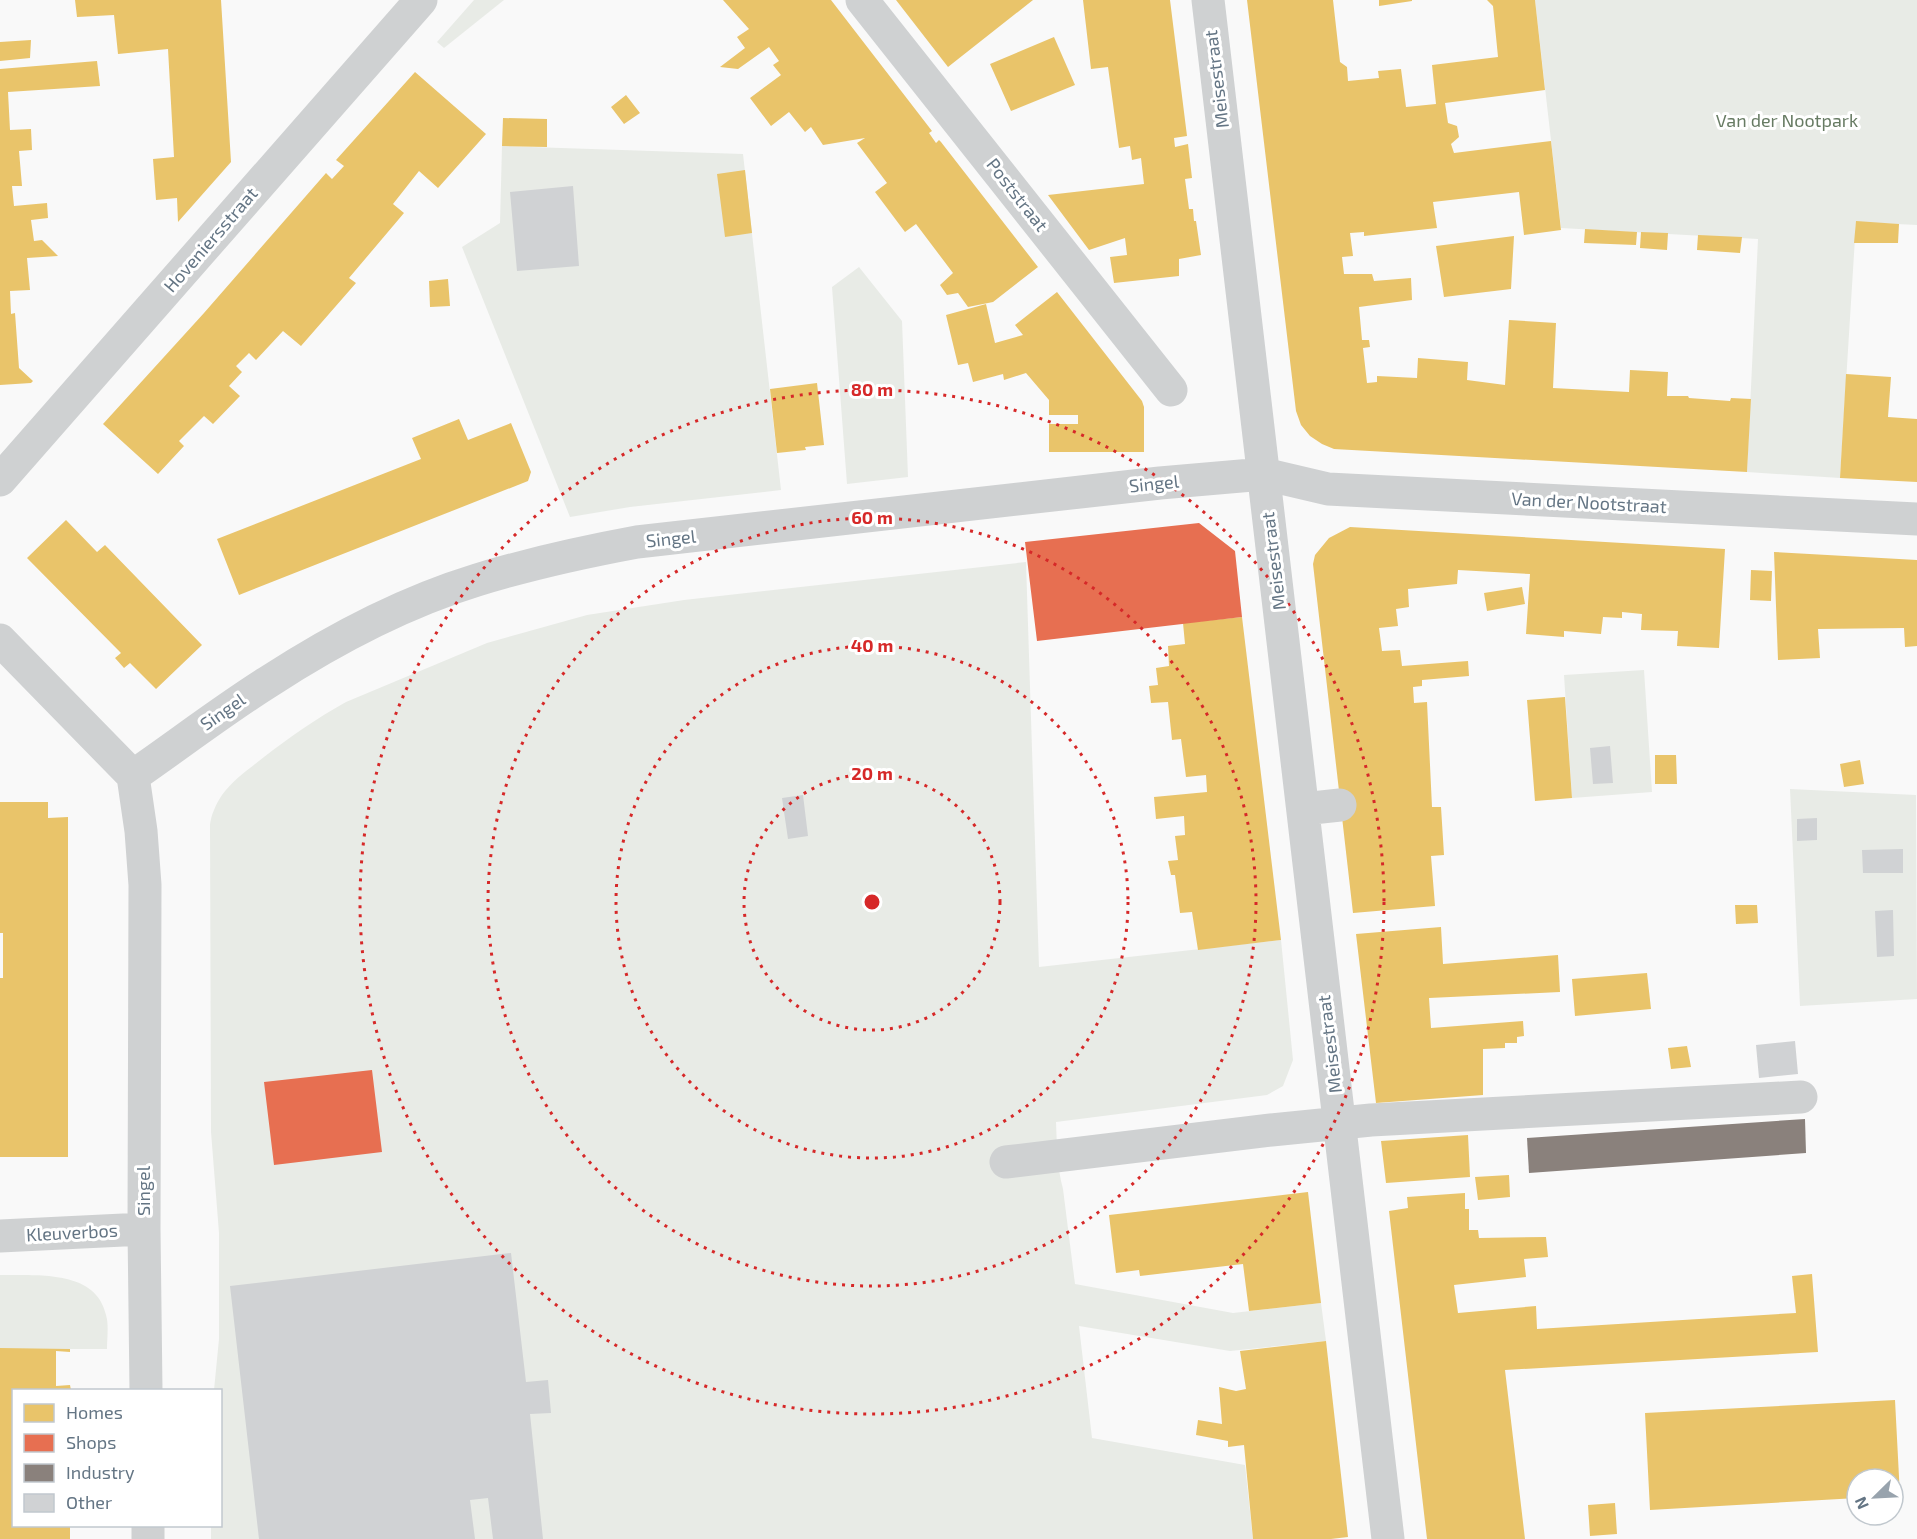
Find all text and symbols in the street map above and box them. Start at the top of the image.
street label: Meisestraat [1199,29,1233,129]
park label: Van der Nootpark [1716,109,1858,131]
street label: Poststraat [982,153,1053,235]
street label: Hoveniersstraat [159,182,262,296]
text: 80 m [851,378,893,400]
street label: Singel [1128,469,1181,497]
street label: Van der Nootstraat [1511,487,1667,517]
text: 60 m [851,506,893,528]
street label: Meisestraat [1256,511,1290,611]
street label: Singel [645,524,698,552]
text: 40 m [851,634,893,656]
street label: Singel [196,687,250,735]
text: 20 m [851,762,893,784]
centre of rings [862,892,882,912]
street label: Meisestraat [1312,994,1346,1094]
street label: Singel [132,1165,154,1216]
street label: Kleuverbos [26,1219,118,1245]
legend [12,1389,222,1527]
text: Homes [66,1401,123,1423]
text: Shops [66,1431,116,1453]
text: Industry [66,1461,135,1483]
north arrow [1845,1467,1905,1527]
text: Other [66,1491,112,1513]
text: N [1850,1494,1872,1512]

